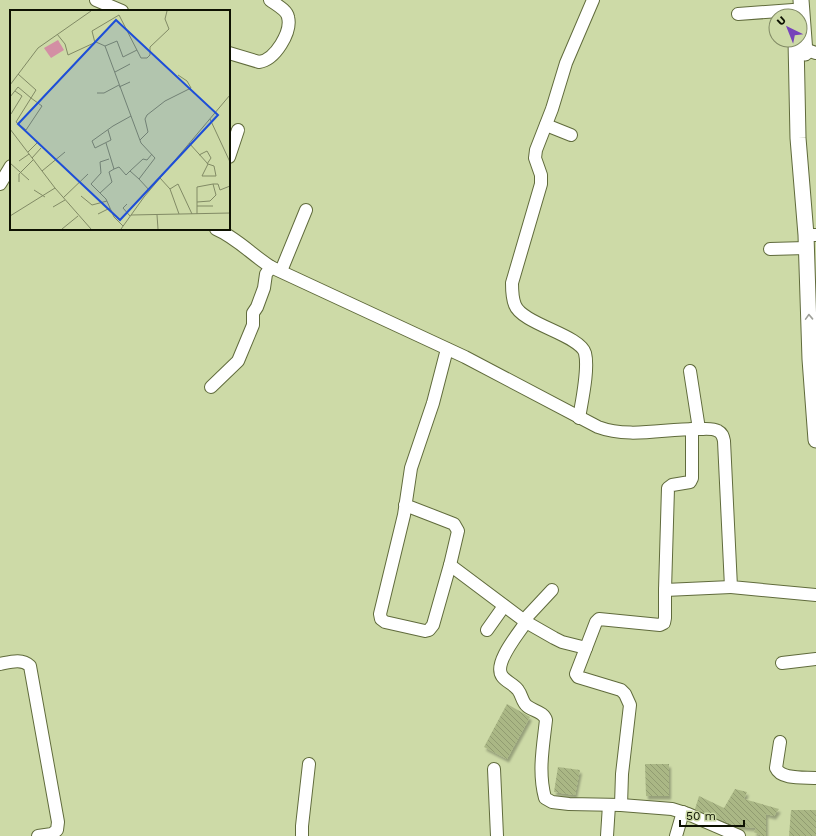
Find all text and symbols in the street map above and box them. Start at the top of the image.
north arrow [768,8,808,48]
inset map [10,10,230,230]
text: U [774,14,789,28]
one-way arrow [804,314,813,320]
scale bar [680,802,744,828]
text: 50 m [686,809,716,823]

